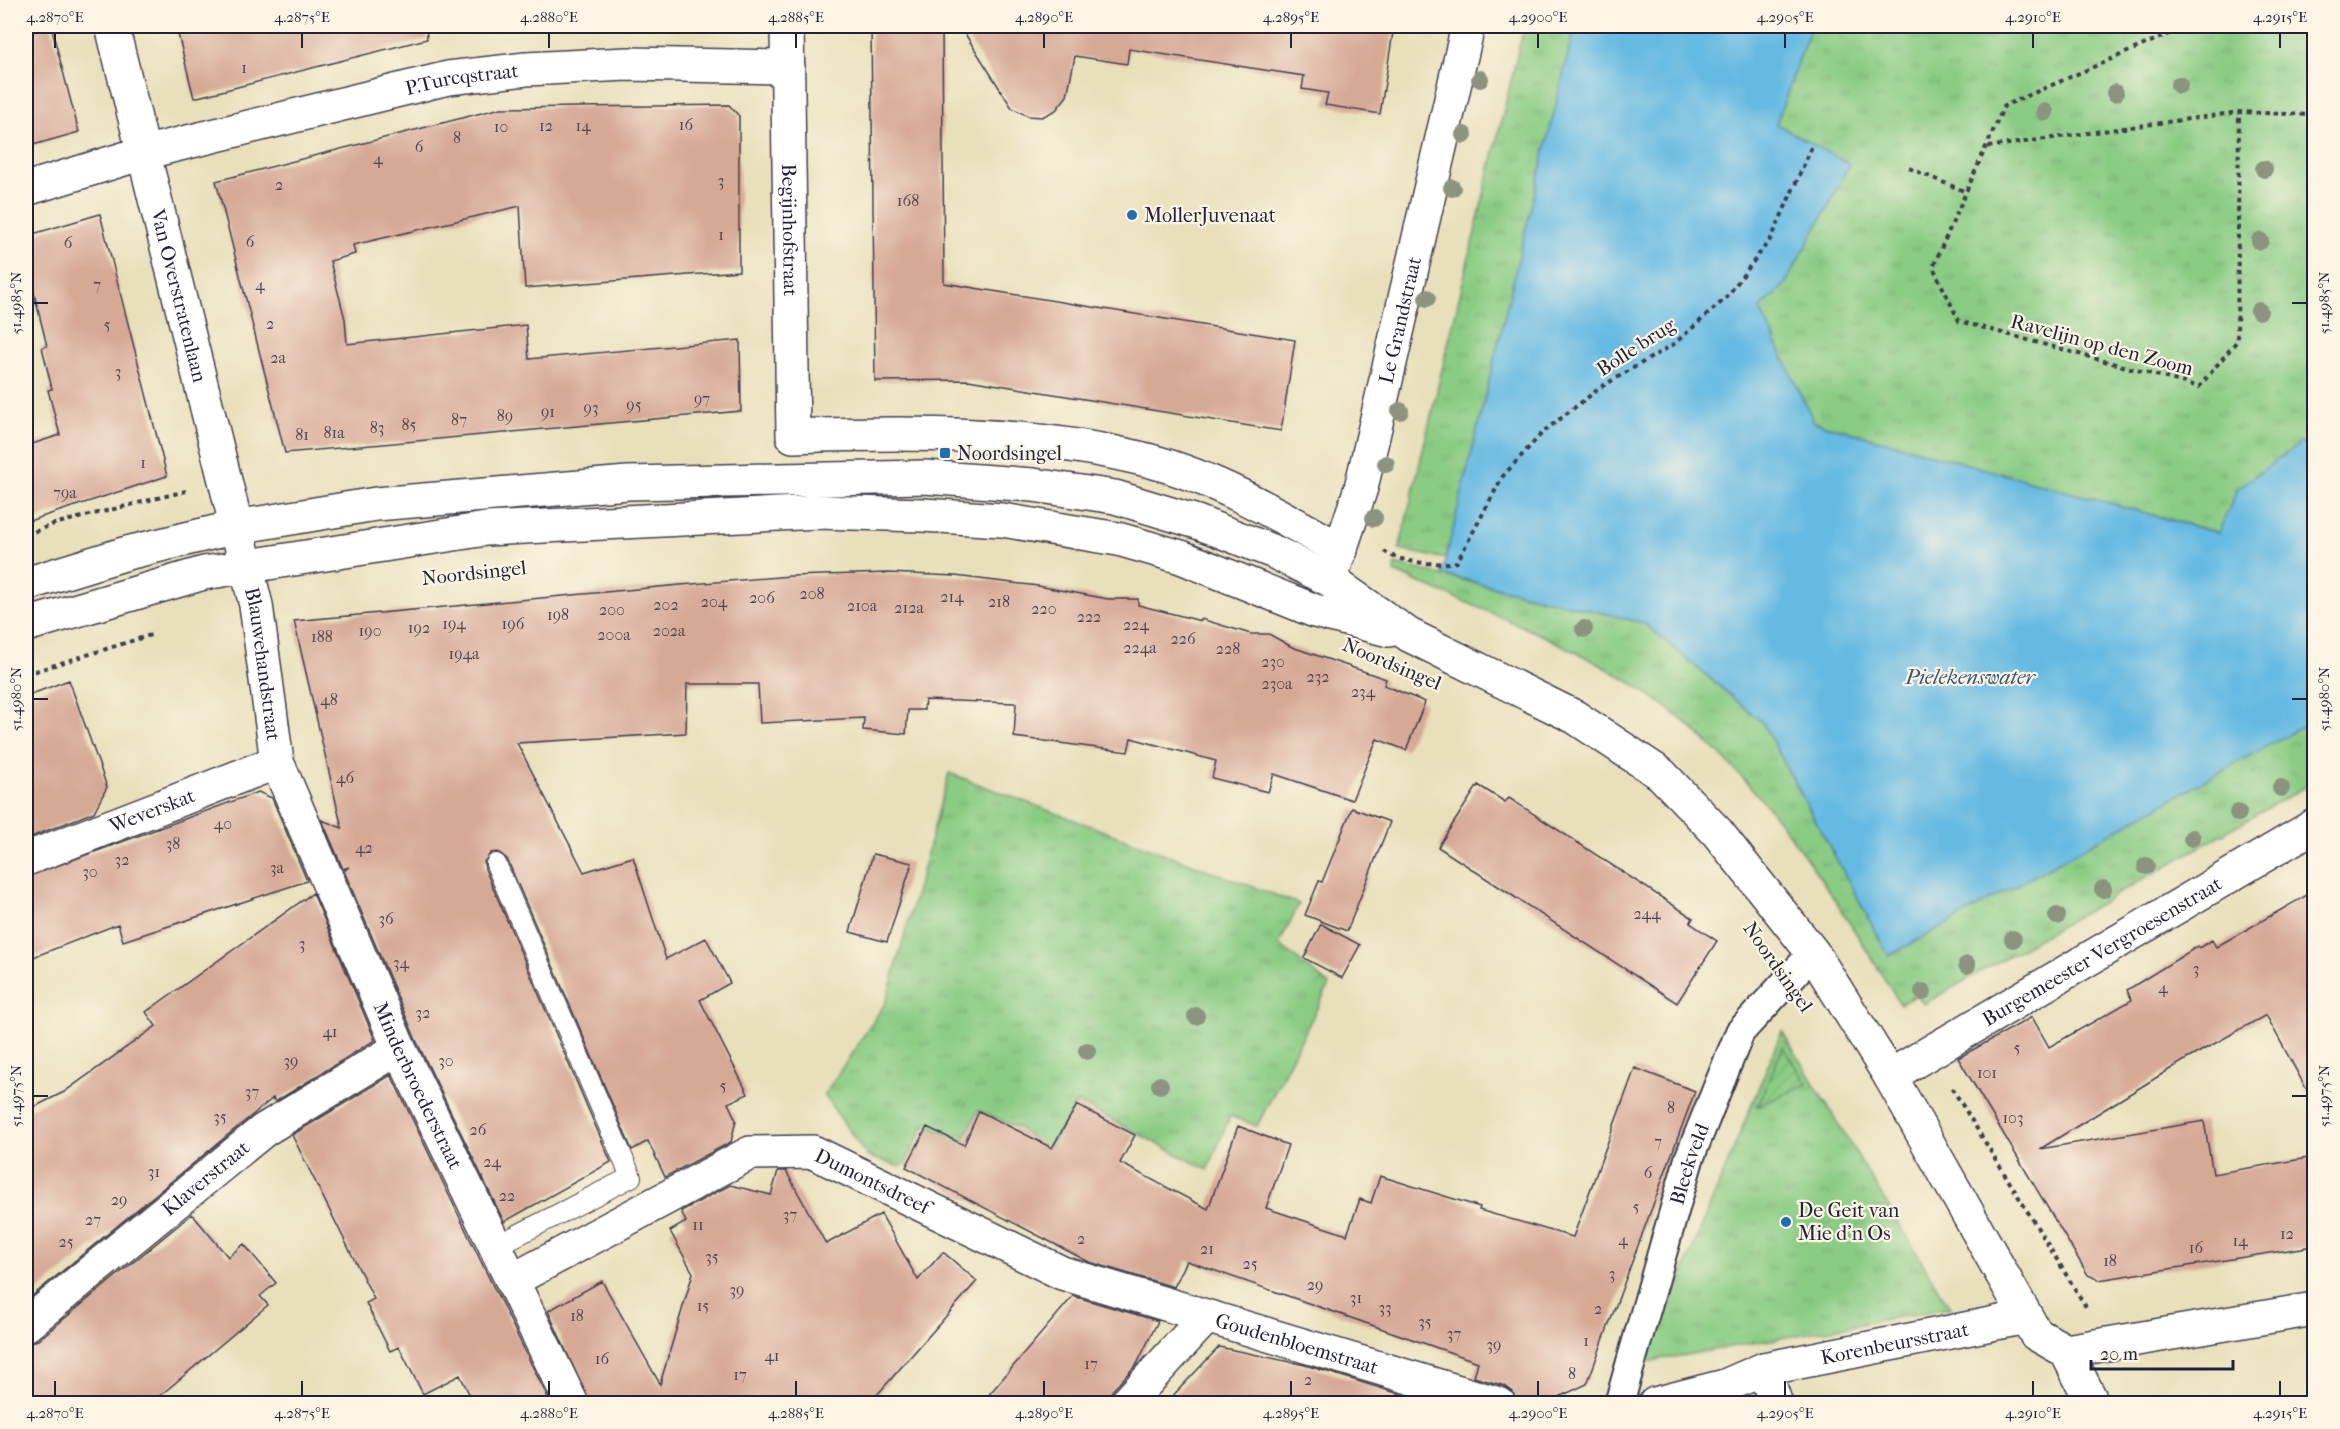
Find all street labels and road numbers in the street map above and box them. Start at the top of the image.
street label: P.Turcqstraat [403,58,520,100]
street label: Begijnhofstraat [778,163,802,297]
street label: Van Overstratenlaan [146,206,212,385]
street label: Le Grandstraat [1374,254,1426,386]
street label: Ravelijn op den Zoom [2008,310,2196,381]
street label: Bolle brug [1592,313,1680,381]
street label: Noordsingel [421,556,528,590]
street label: Blauwehandstraat [240,585,286,742]
street label: Noordsingel [1339,633,1445,695]
street label: Weverskat [105,783,198,838]
street label: Burgemeester Vergroesenstraat [1978,872,2226,1031]
street label: Noordsingel [1738,917,1818,1017]
street label: Minderbroederstraat [369,998,467,1173]
street label: Bleekveld [1665,1119,1714,1207]
street label: Klaverstraat [157,1136,254,1220]
street label: Dumontsdreef [811,1143,938,1220]
street label: Goudenbloemstraat [1213,1308,1381,1379]
street label: Korenbeursstraat [1819,1317,1971,1369]

